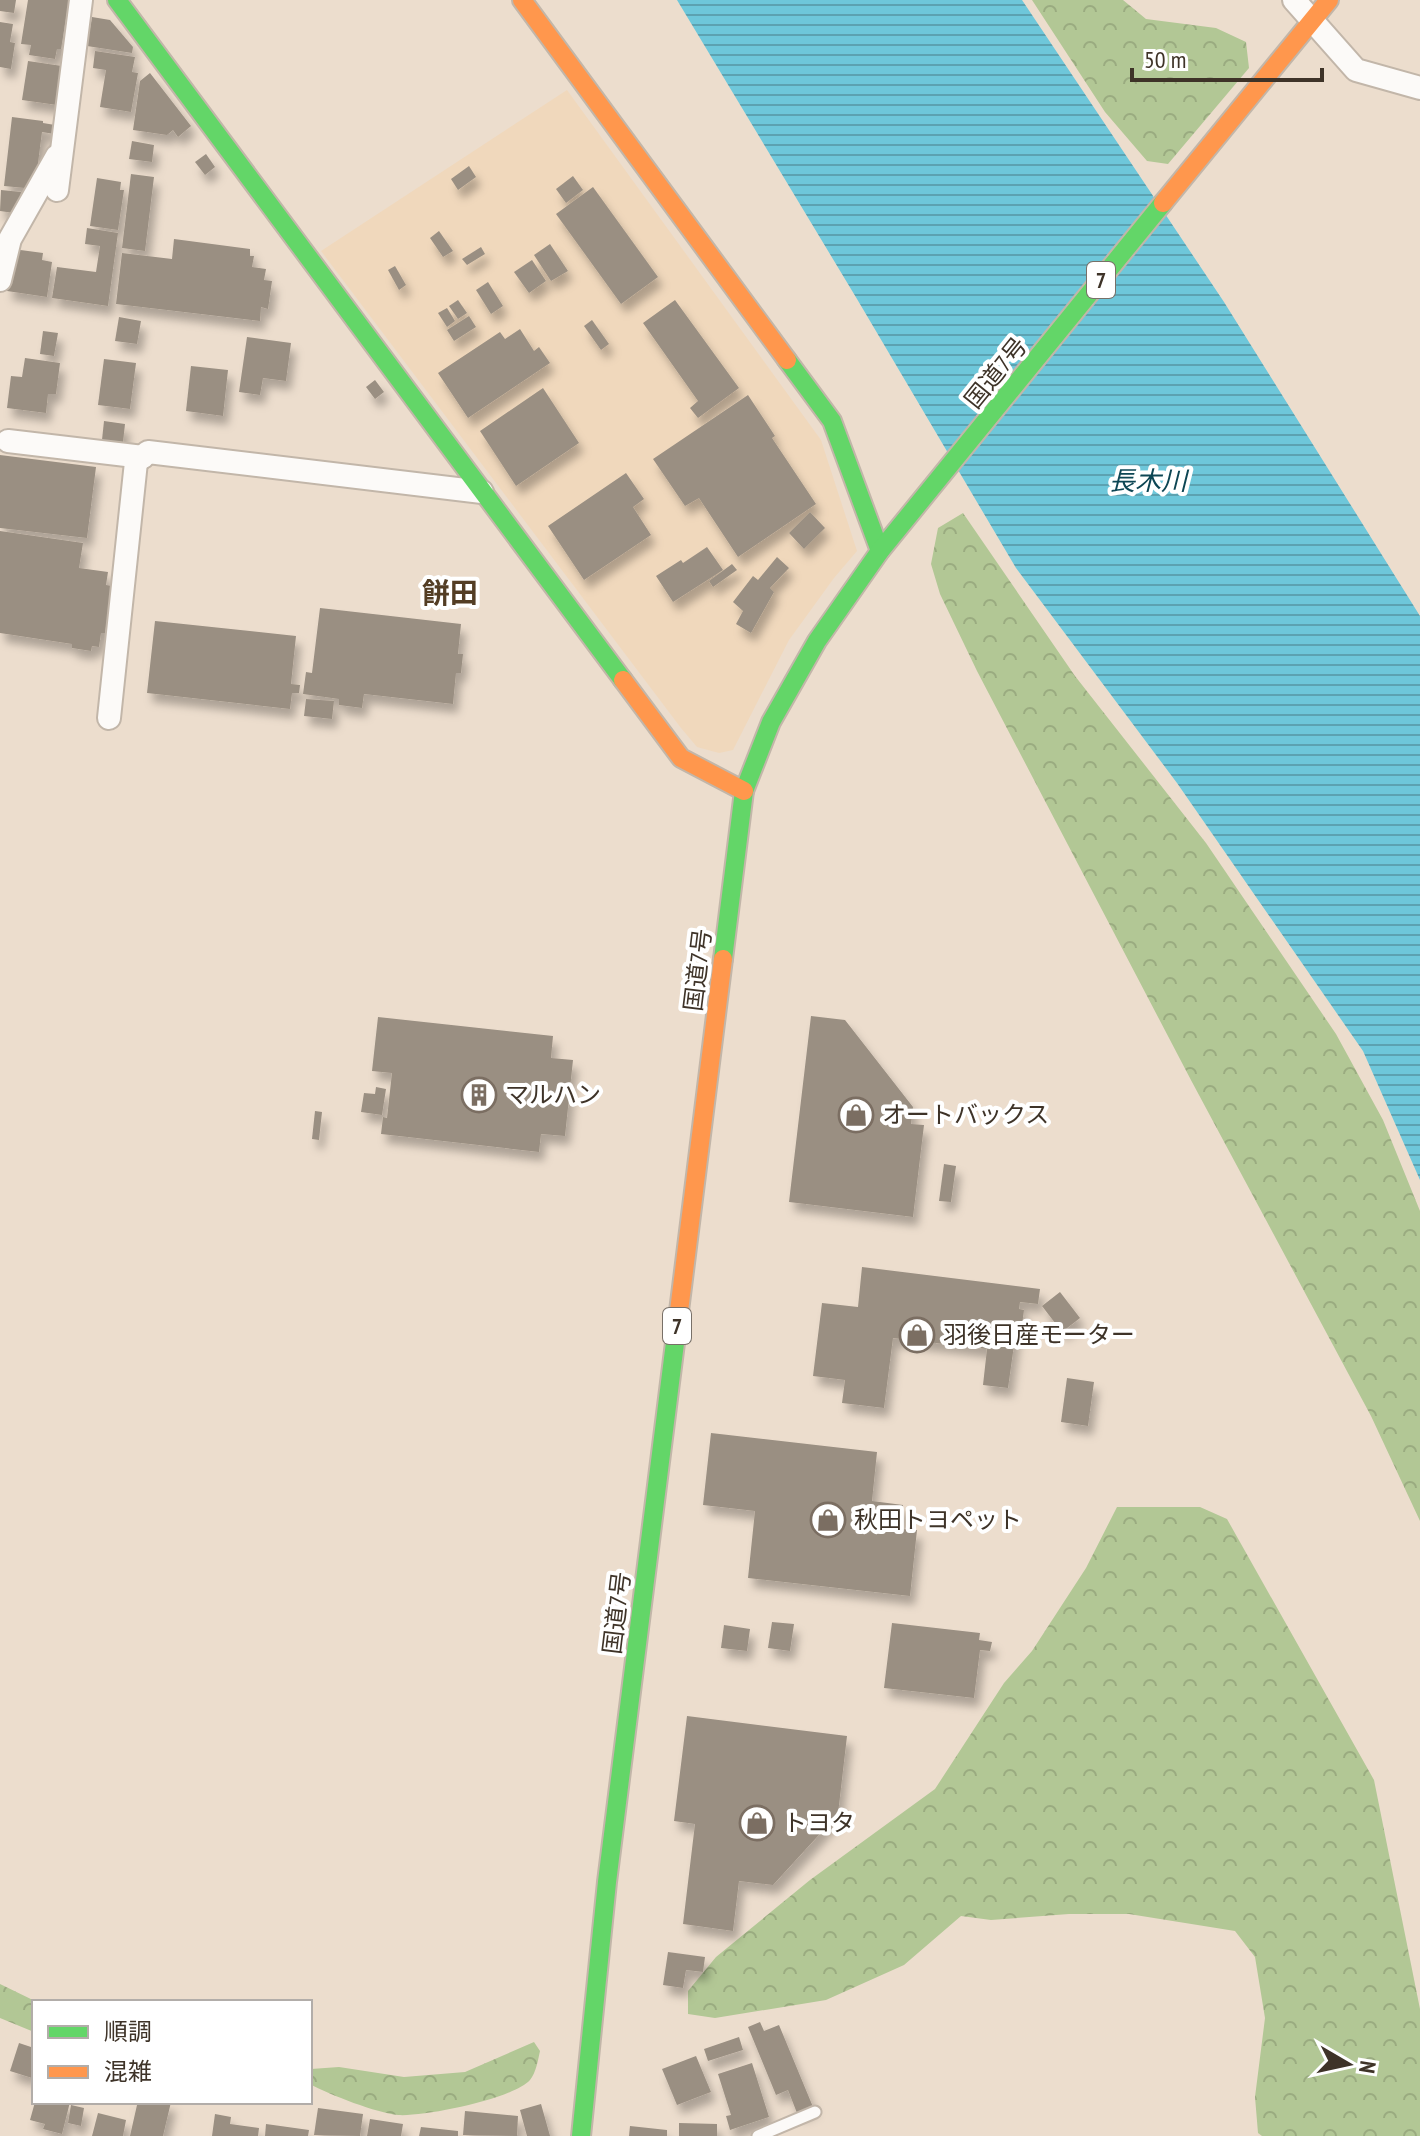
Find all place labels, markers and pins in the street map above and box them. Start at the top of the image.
building icon: マルハン [460,1076,498,1114]
place label: マルハン [505,1079,601,1110]
shop icon: オートバックス [837,1096,875,1134]
place label: オートバックス [882,1099,1049,1130]
shop icon: 羽後日産モーター [898,1316,936,1354]
place label: 羽後日産モーター [943,1319,1135,1350]
shop icon: 秋田トヨペット [809,1501,847,1539]
place label: 秋田トヨペット [854,1504,1022,1535]
shop icon: トヨタ [738,1804,776,1842]
place label: トヨタ [783,1807,855,1838]

